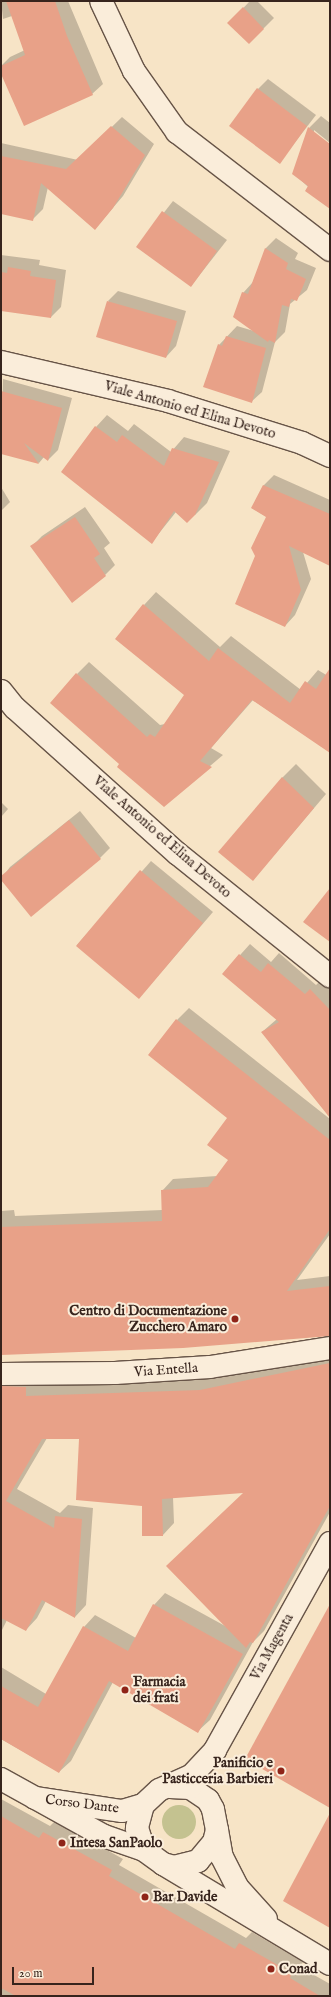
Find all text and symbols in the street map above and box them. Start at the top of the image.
street label: Viale Antonio ed Elina Devoto [102,377,278,443]
street label: Viale Antonio ed Elina Devoto [90,772,234,902]
place label: Centro di Documentazione Zucchero Amaro [69,1303,227,1336]
marker: Centro di Documentazione Zucchero Amaro [230,1314,240,1324]
street label: Via Entella [133,1359,199,1381]
street label: Via Magenta [247,1611,297,1683]
place label: Farmacia dei frati [133,1674,186,1706]
marker: Farmacia dei frati [120,1685,130,1695]
place label: Panificio e Pasticceria Barbieri [162,1755,273,1788]
marker: Panificio e Pasticceria Barbieri [276,1766,286,1776]
street label: Corso Dante [44,1791,120,1817]
place label: Intesa SanPaolo [70,1835,162,1851]
marker: Intesa SanPaolo [57,1838,67,1848]
place label: Bar Davide [153,1889,217,1905]
marker: Bar Davide [140,1892,150,1902]
scale bar [14,1959,96,1985]
place label: Conad [279,1961,317,1977]
marker: Conad [266,1964,276,1974]
text: 20 m [19,1966,42,1981]

